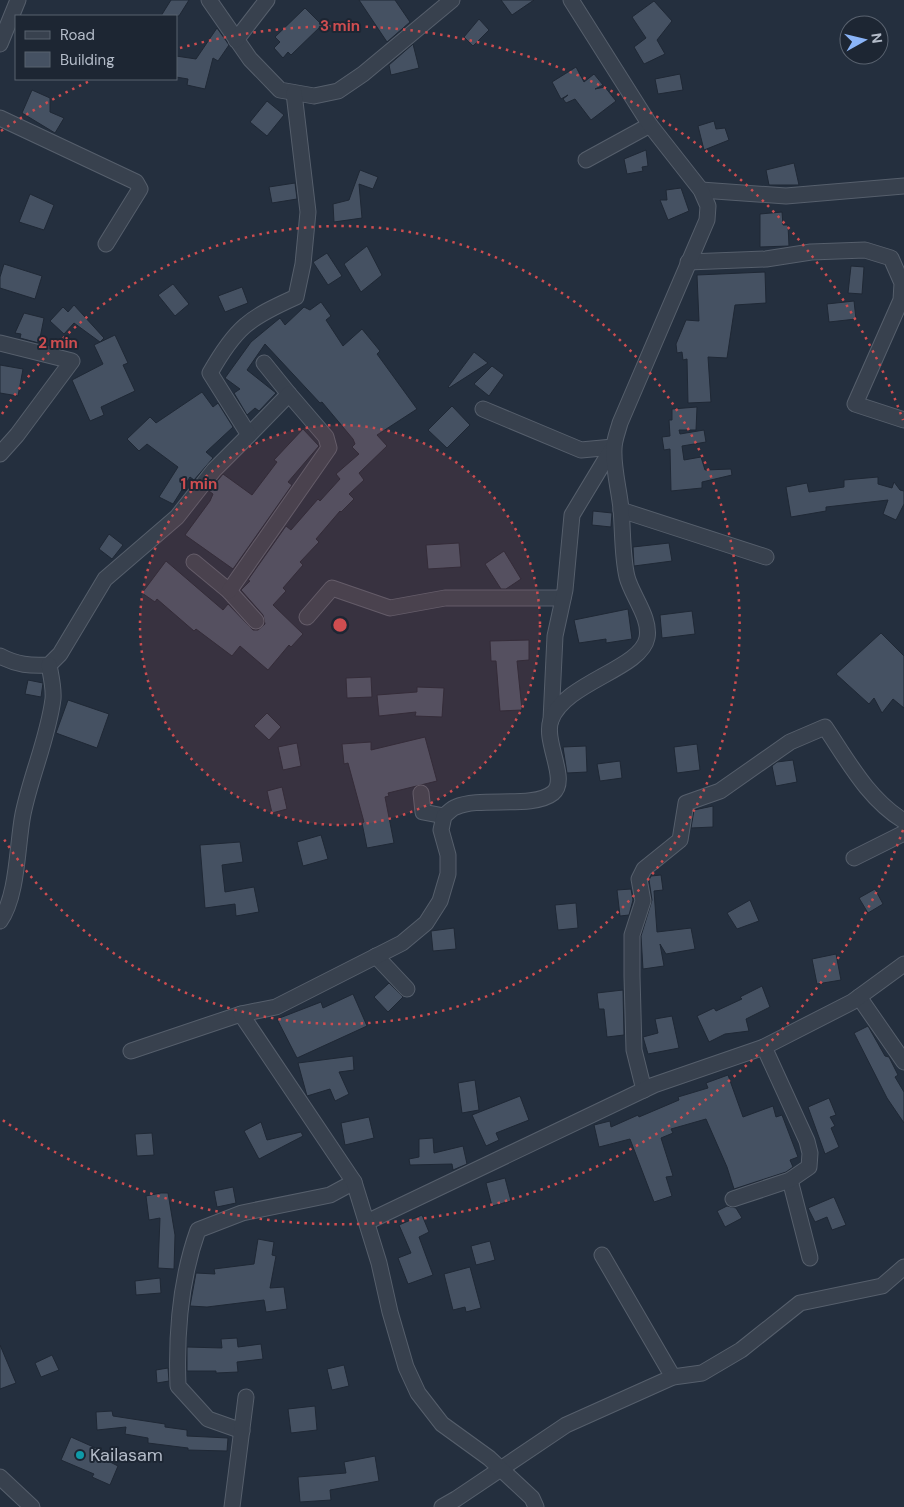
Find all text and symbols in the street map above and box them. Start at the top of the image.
legend [15,15,178,80]
north arrow [839,15,889,65]
text: 3 min [320,16,360,36]
text: Road [60,25,95,45]
text: N [867,32,886,45]
text: Building [60,50,115,70]
text: 2 min [38,333,78,353]
text: 1 min [181,474,217,494]
centre of rings [331,616,349,634]
place label: Kailasam [90,1443,163,1467]
marker: Kailasam [74,1449,86,1461]

